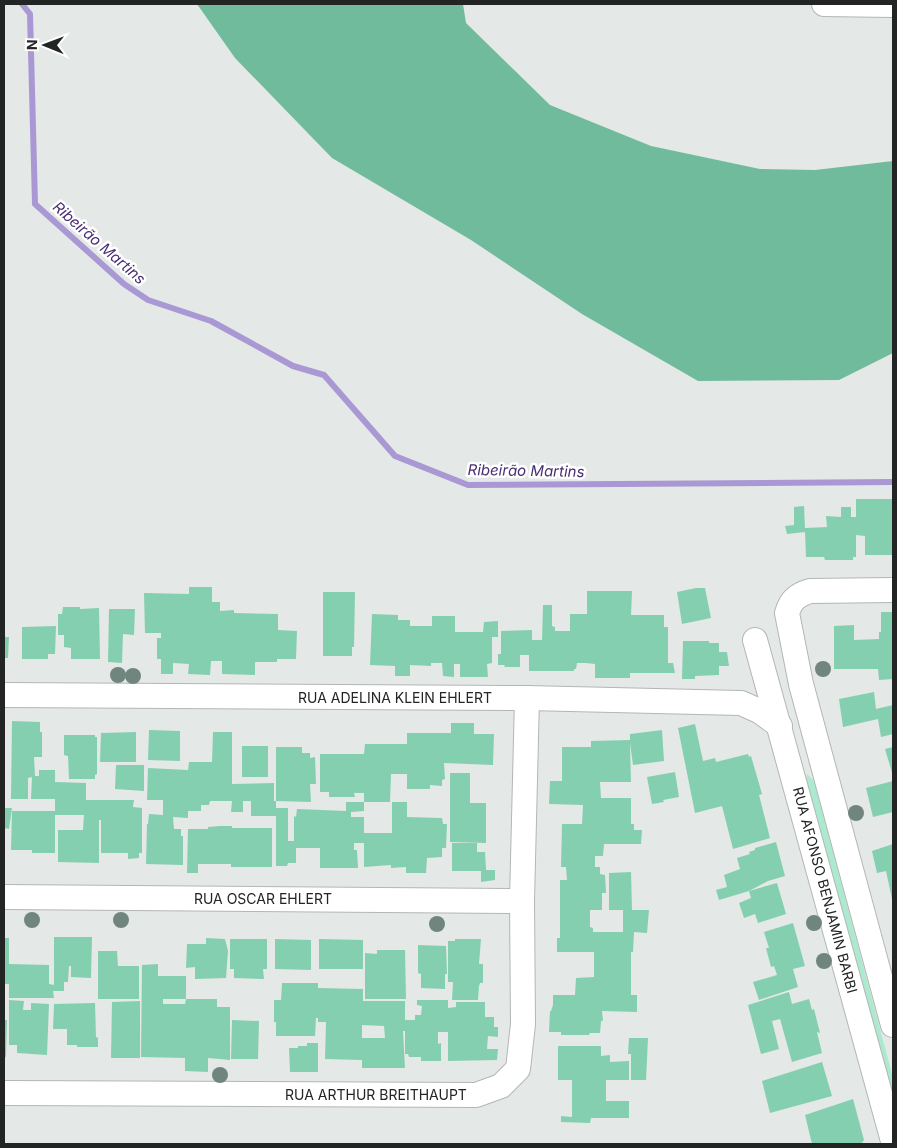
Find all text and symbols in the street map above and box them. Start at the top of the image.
north arrow [20,20,70,70]
text: N [23,39,40,50]
water label: Ribeirão Martins [49,197,150,288]
water label: Ribeirão Martins [467,460,585,481]
street label: RUA ADELINA KLEIN EHLERT [298,689,492,706]
street label: RUA AFONSO BENJAMIN BARBI [790,785,861,995]
street label: RUA OSCAR EHLERT [194,890,332,907]
street label: RUA ARTHUR BREITHAUPT [285,1086,467,1103]

